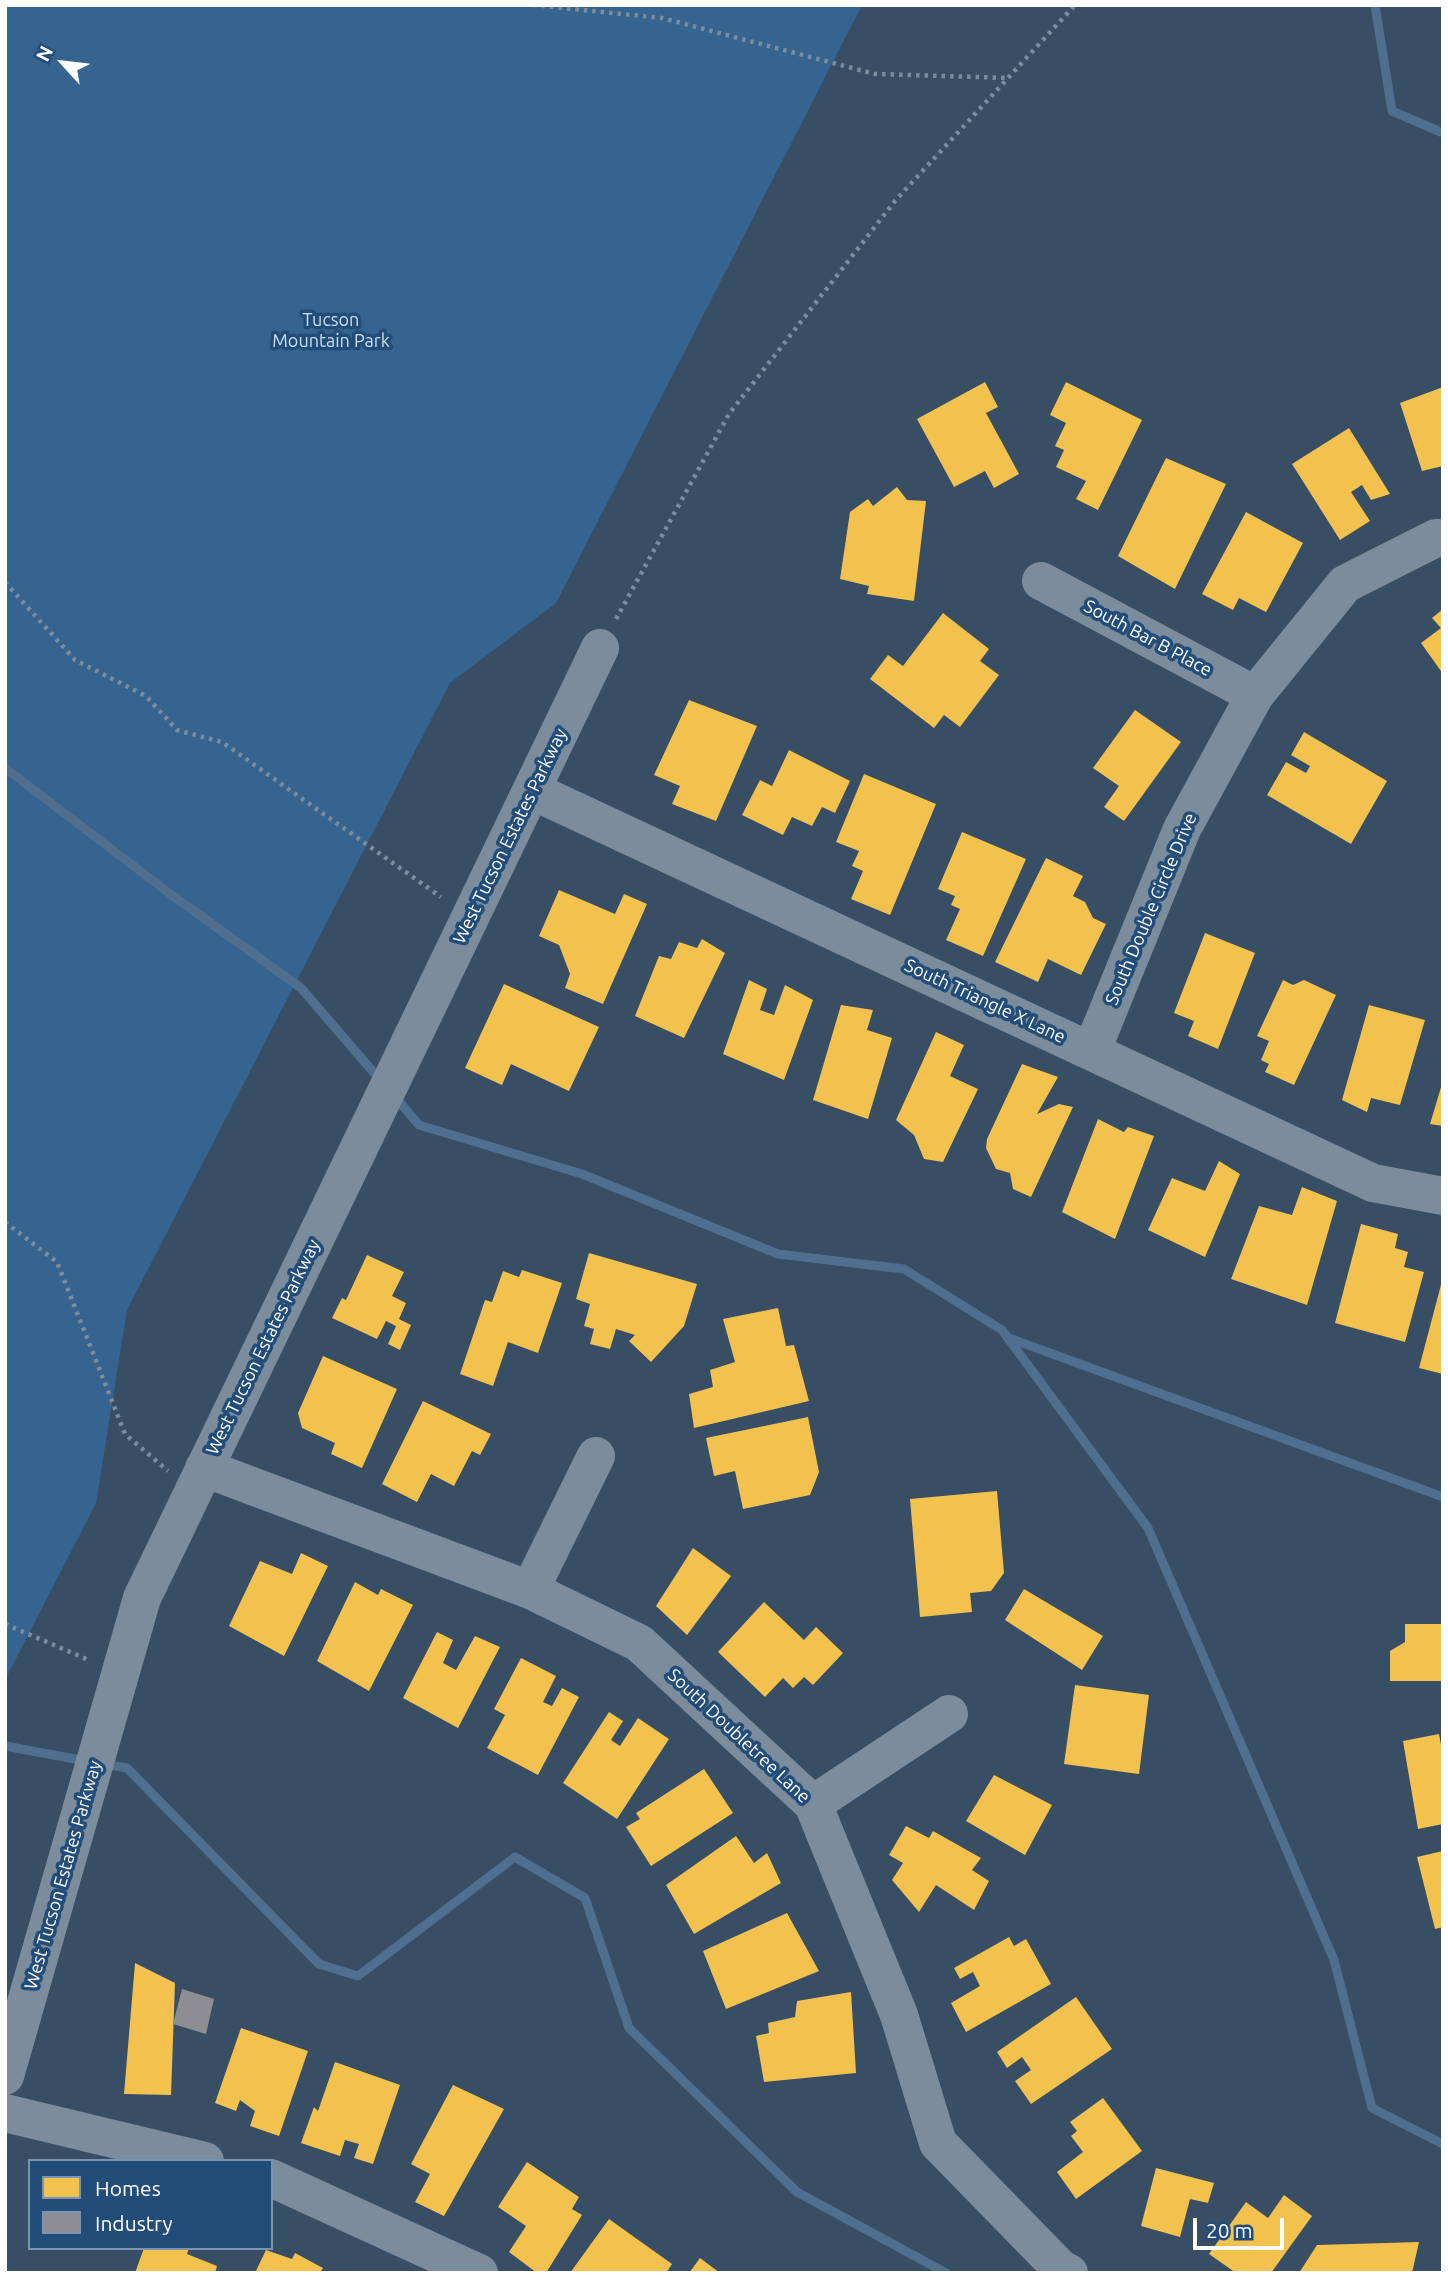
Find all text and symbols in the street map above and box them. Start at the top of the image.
north arrow [28,28,98,98]
text: N [31,42,57,65]
park label: Tucson Mountain Park [272,309,390,352]
street label: South Bar B Place [1080,595,1216,681]
street label: West Tucson Estates Parkway [448,725,572,947]
street label: South Double Circle Drive [1101,810,1201,1008]
street label: South Triangle X Lane [901,954,1069,1048]
street label: West Tucson Estates Parkway [201,1236,325,1458]
street label: South Doubletree Lane [663,1664,815,1808]
street label: West Tucson Estates Parkway [20,1758,106,1992]
legend [28,2159,273,2250]
text: Homes [95,2176,161,2200]
scale bar [1196,2204,1287,2248]
text: Industry [95,2211,173,2235]
text: 20 m [1206,2218,1253,2242]

